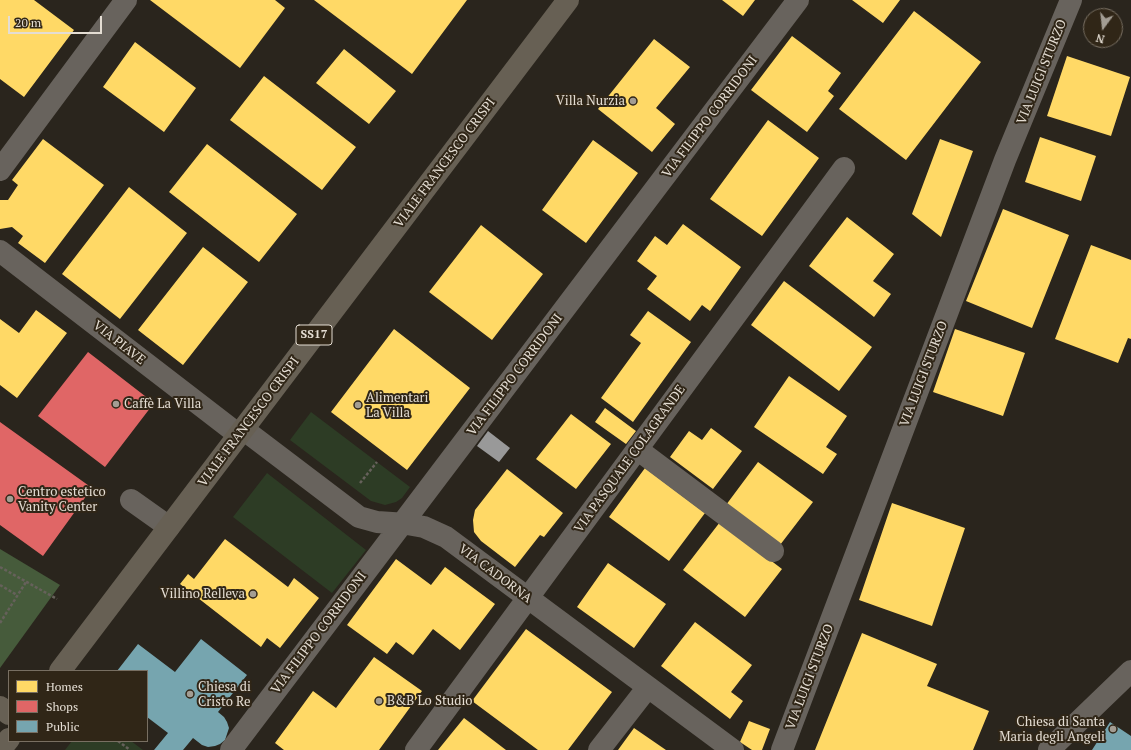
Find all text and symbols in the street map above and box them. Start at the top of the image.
scale bar [10,8,104,34]
north arrow [1083,8,1123,48]
text: 20 m [15,15,41,30]
street label: VIA LUIGI STURZO [1014,17,1070,127]
text: N [1094,31,1106,46]
street label: VIA FILIPPO CORRIDONI [659,53,761,181]
place label: Villa Nurzia [556,93,625,109]
street label: VIALE FRANCESCO CRISPI [391,95,499,231]
marker: Villa Nurzia [628,96,638,106]
street label: VIA FILIPPO CORRIDONI [464,311,566,439]
street label: VIA PIAVE [90,318,148,368]
street label: VIA LUIGI STURZO [897,319,951,429]
road number: SS17 [296,325,332,345]
street label: VIALE FRANCESCO CRISPI [195,354,303,490]
street label: VIA PASQUALE COLAGRANDE [571,382,689,536]
place label: Alimentari La Villa [366,390,428,421]
place label: Caffè La Villa [124,396,201,412]
marker: Caffè La Villa [111,399,121,409]
marker: Alimentari La Villa [353,400,363,410]
place label: Centro estetico Vanity Center [18,484,106,515]
marker: Centro estetico Vanity Center [5,494,15,504]
street label: VIA CADORNA [455,541,535,607]
street label: VIA FILIPPO CORRIDONI [268,569,370,697]
place label: Villino Relleva [161,586,245,602]
marker: Villino Relleva [248,589,258,599]
street label: VIA LUIGI STURZO [783,622,837,732]
legend [8,670,148,742]
text: Homes [46,679,83,694]
place label: Chiesa di Cristo Re [198,679,251,710]
marker: Chiesa di Cristo Re [185,689,195,699]
place label: B&B Lo Studio [387,693,473,709]
marker: B&B Lo Studio [374,696,384,706]
text: Shops [46,699,78,714]
place label: Chiesa di Santa Maria degli Angeli [999,714,1105,745]
text: Public [46,719,79,734]
marker: Chiesa di Santa Maria degli Angeli [1108,724,1118,734]

